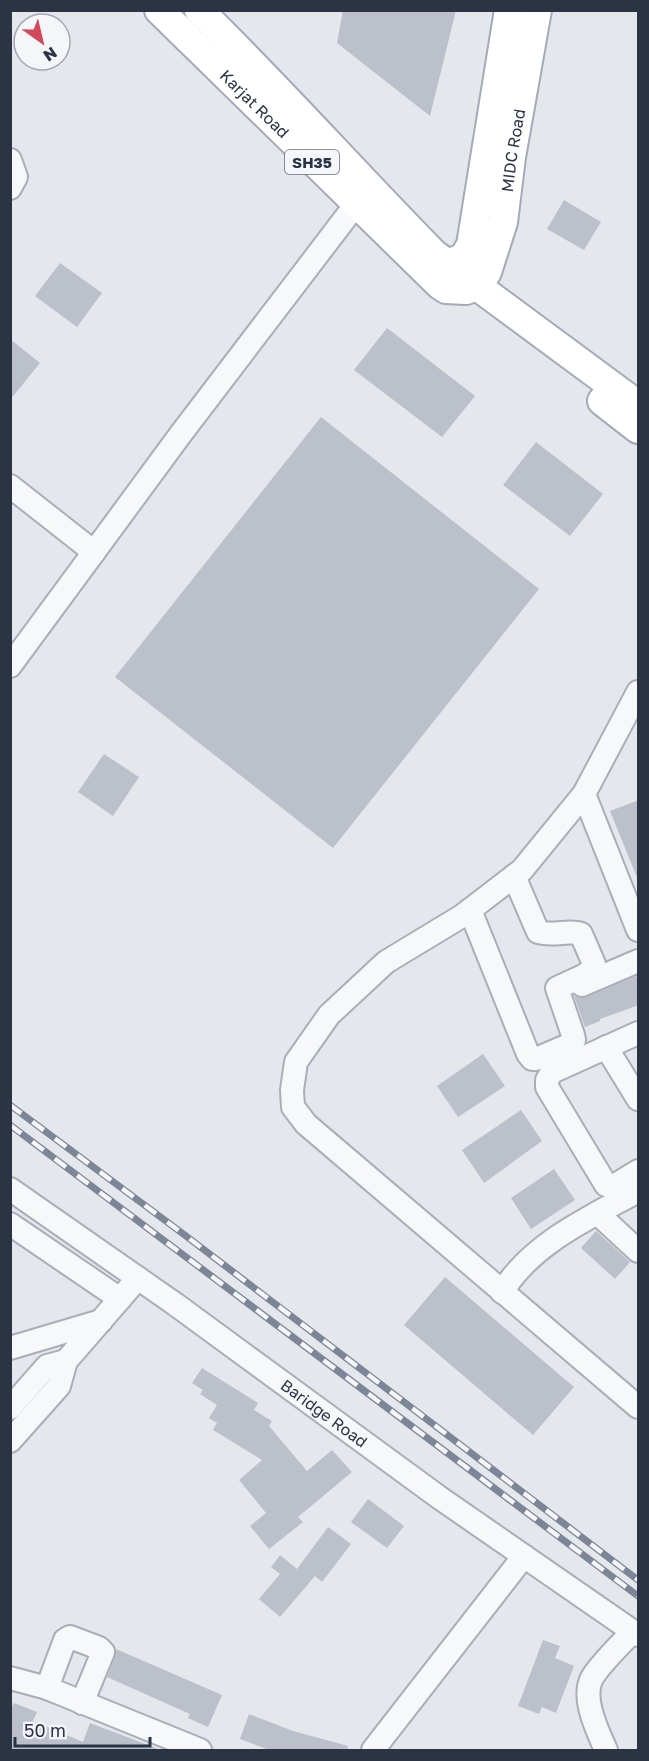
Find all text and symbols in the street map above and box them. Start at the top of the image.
north arrow [12,12,72,72]
text: N [40,43,61,66]
street label: Karjat Road [216,65,294,142]
street label: MIDC Road [497,107,529,193]
road number: SH35 [285,150,339,174]
street label: Baridge Road [277,1375,371,1452]
scale bar [15,1710,150,1748]
text: 50 m [24,1719,66,1741]

